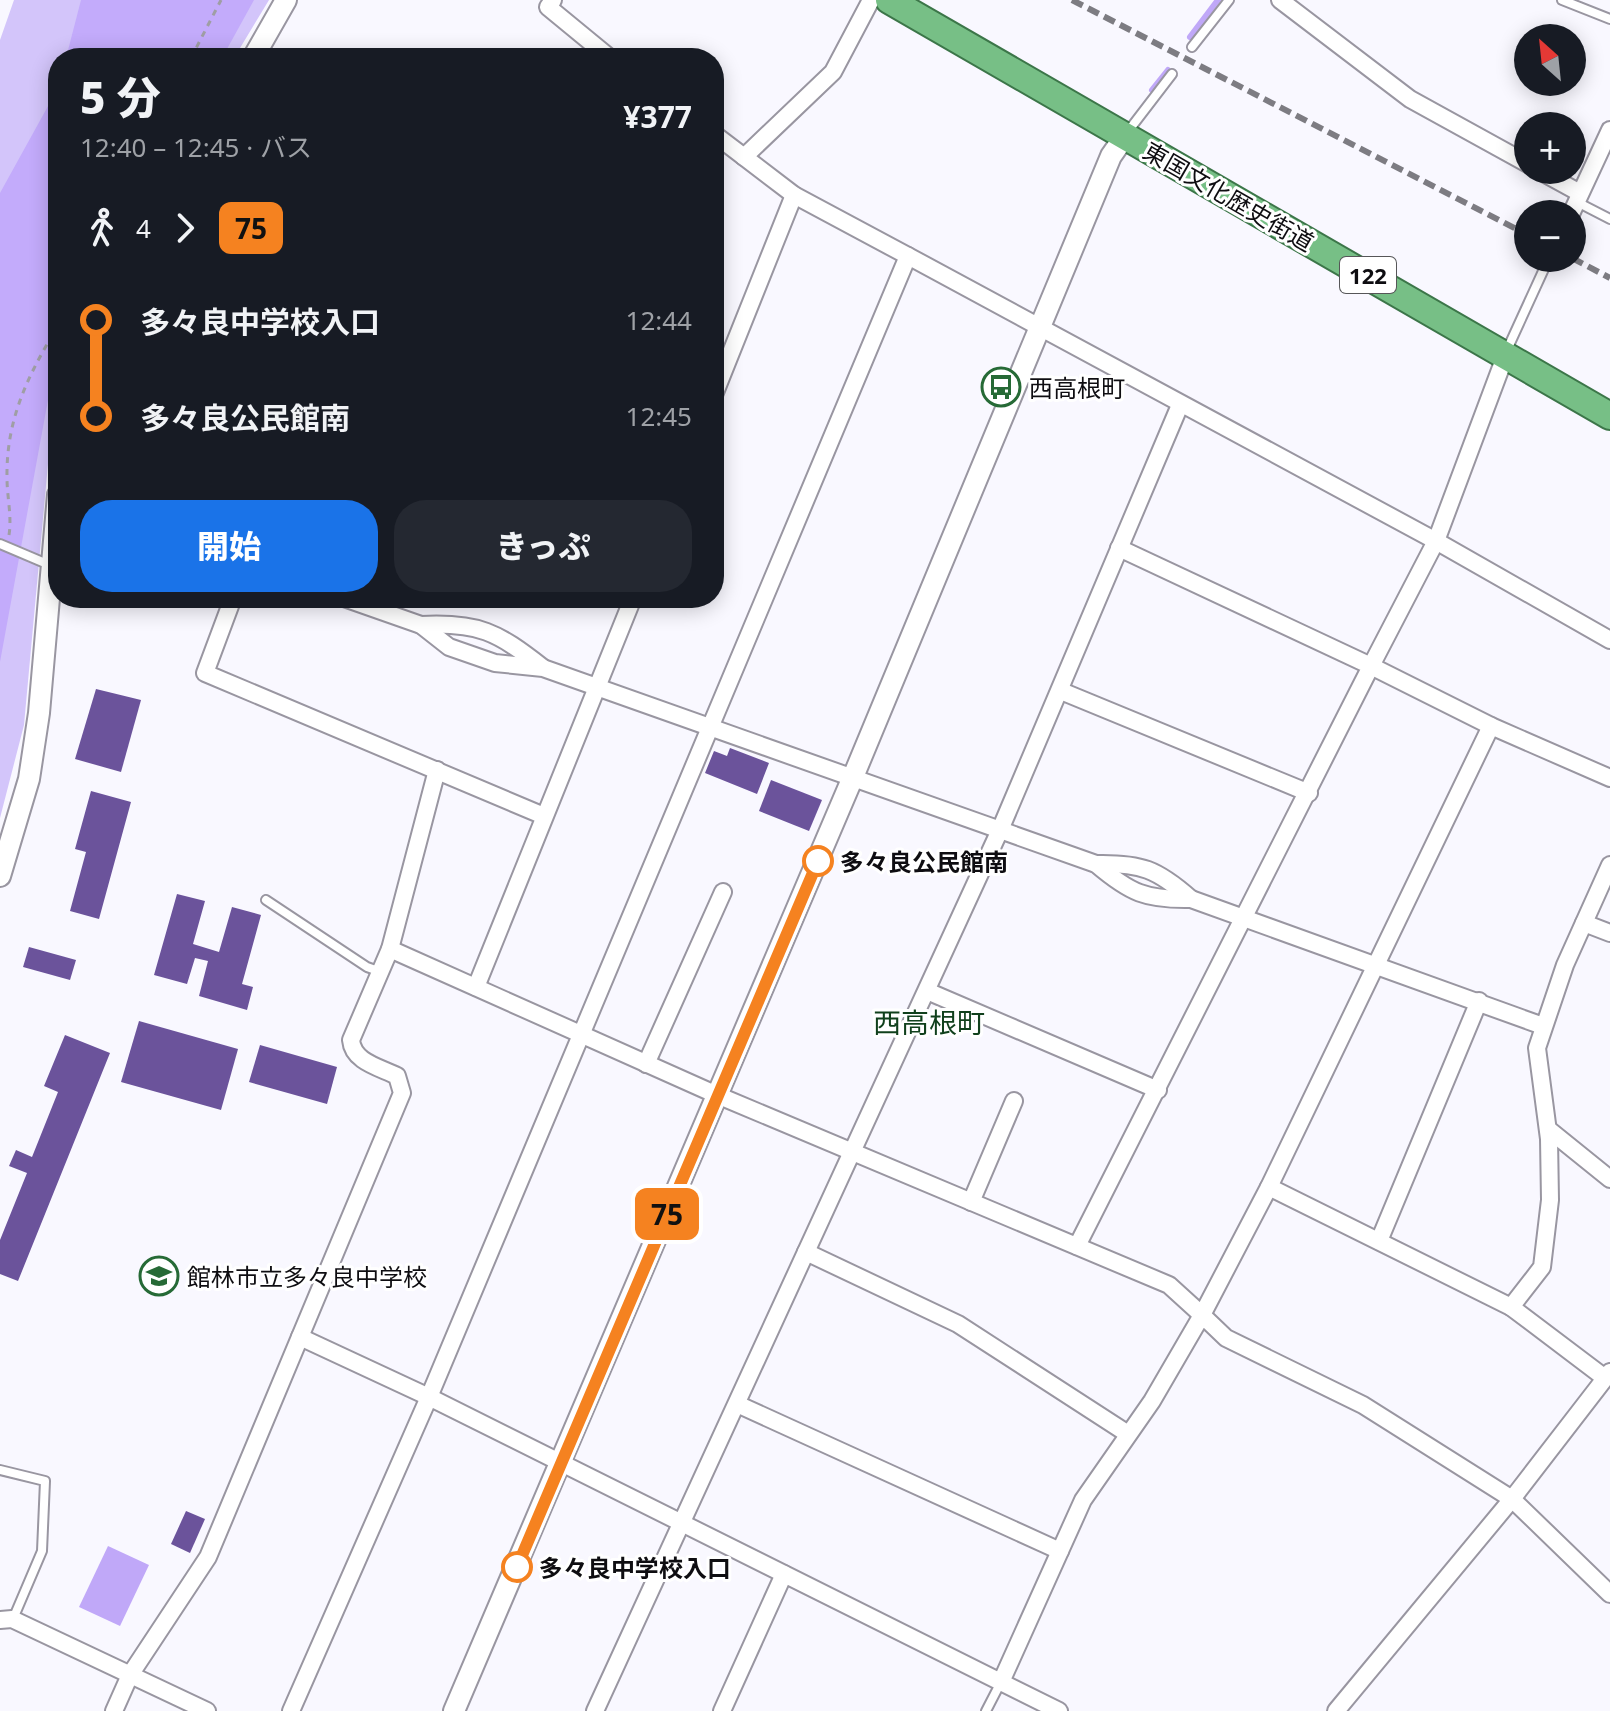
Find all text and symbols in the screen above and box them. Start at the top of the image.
north arrow [1514,24,1586,96]
map controls [1514,24,1586,272]
text: 5 分 [80,67,161,127]
text: ¥377 [623,96,692,137]
button: + [1514,112,1586,184]
text: 12:40 – 12:45 · バス [80,129,312,165]
street label: 東国文化歴史街道 [1138,134,1320,258]
button: − [1514,200,1586,272]
icon: walk [80,206,124,250]
icon: forward [163,206,207,250]
text: 75 [235,209,267,247]
text: 4 [136,210,151,246]
road number: 122 [1340,257,1396,293]
text: 多々良中学校入口 [140,301,380,342]
text: 12:44 [626,302,692,338]
bus stop icon: 西高根町 [980,366,1022,408]
place label: 西高根町 [1029,371,1125,404]
text: 多々良公民館南 [140,397,350,438]
text: 12:45 [626,398,692,434]
button: 開始 [80,500,378,592]
button: きっぷ [394,500,692,592]
place label: 多々良公民館南 [840,845,1008,878]
marker: 多々良公民館南 [803,846,833,876]
district label: 西高根町 [873,1003,985,1041]
line badge: 75 [631,1188,703,1240]
text: 75 [651,1195,683,1233]
school or university icon: 館林市立多々良中学校 [138,1255,180,1297]
place label: 館林市立多々良中学校 [187,1260,427,1293]
place label: 多々良中学校入口 [539,1551,731,1584]
marker: 多々良中学校入口 [502,1552,532,1582]

